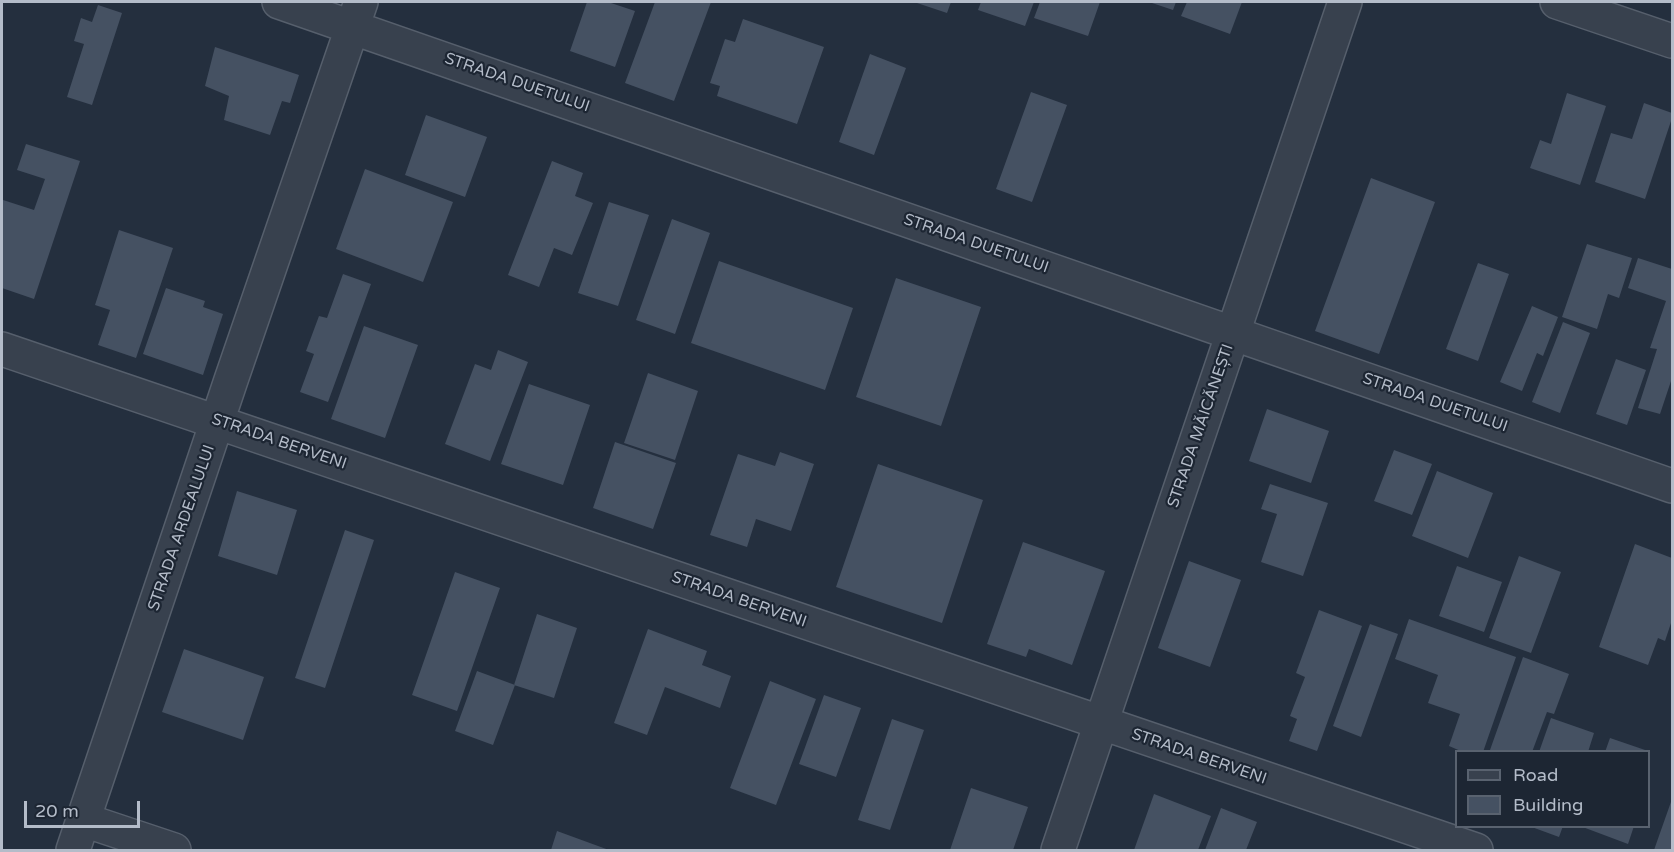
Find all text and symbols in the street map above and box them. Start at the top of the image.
street label: STRADA DUETULUI [442,49,592,117]
street label: STRADA DUETULUI [901,210,1051,278]
street label: STRADA MĂICĂNEȘTI [1164,342,1238,510]
street label: STRADA DUETULUI [1360,369,1510,437]
street label: STRADA BERVENI [209,410,349,474]
street label: STRADA ARDEALULUI [145,442,219,614]
street label: STRADA BERVENI [669,568,809,632]
street label: STRADA BERVENI [1129,725,1269,789]
legend [1455,750,1650,828]
text: Road [1513,764,1558,786]
scale bar [27,789,142,827]
text: Building [1513,794,1583,816]
text: 20 m [35,800,79,822]

